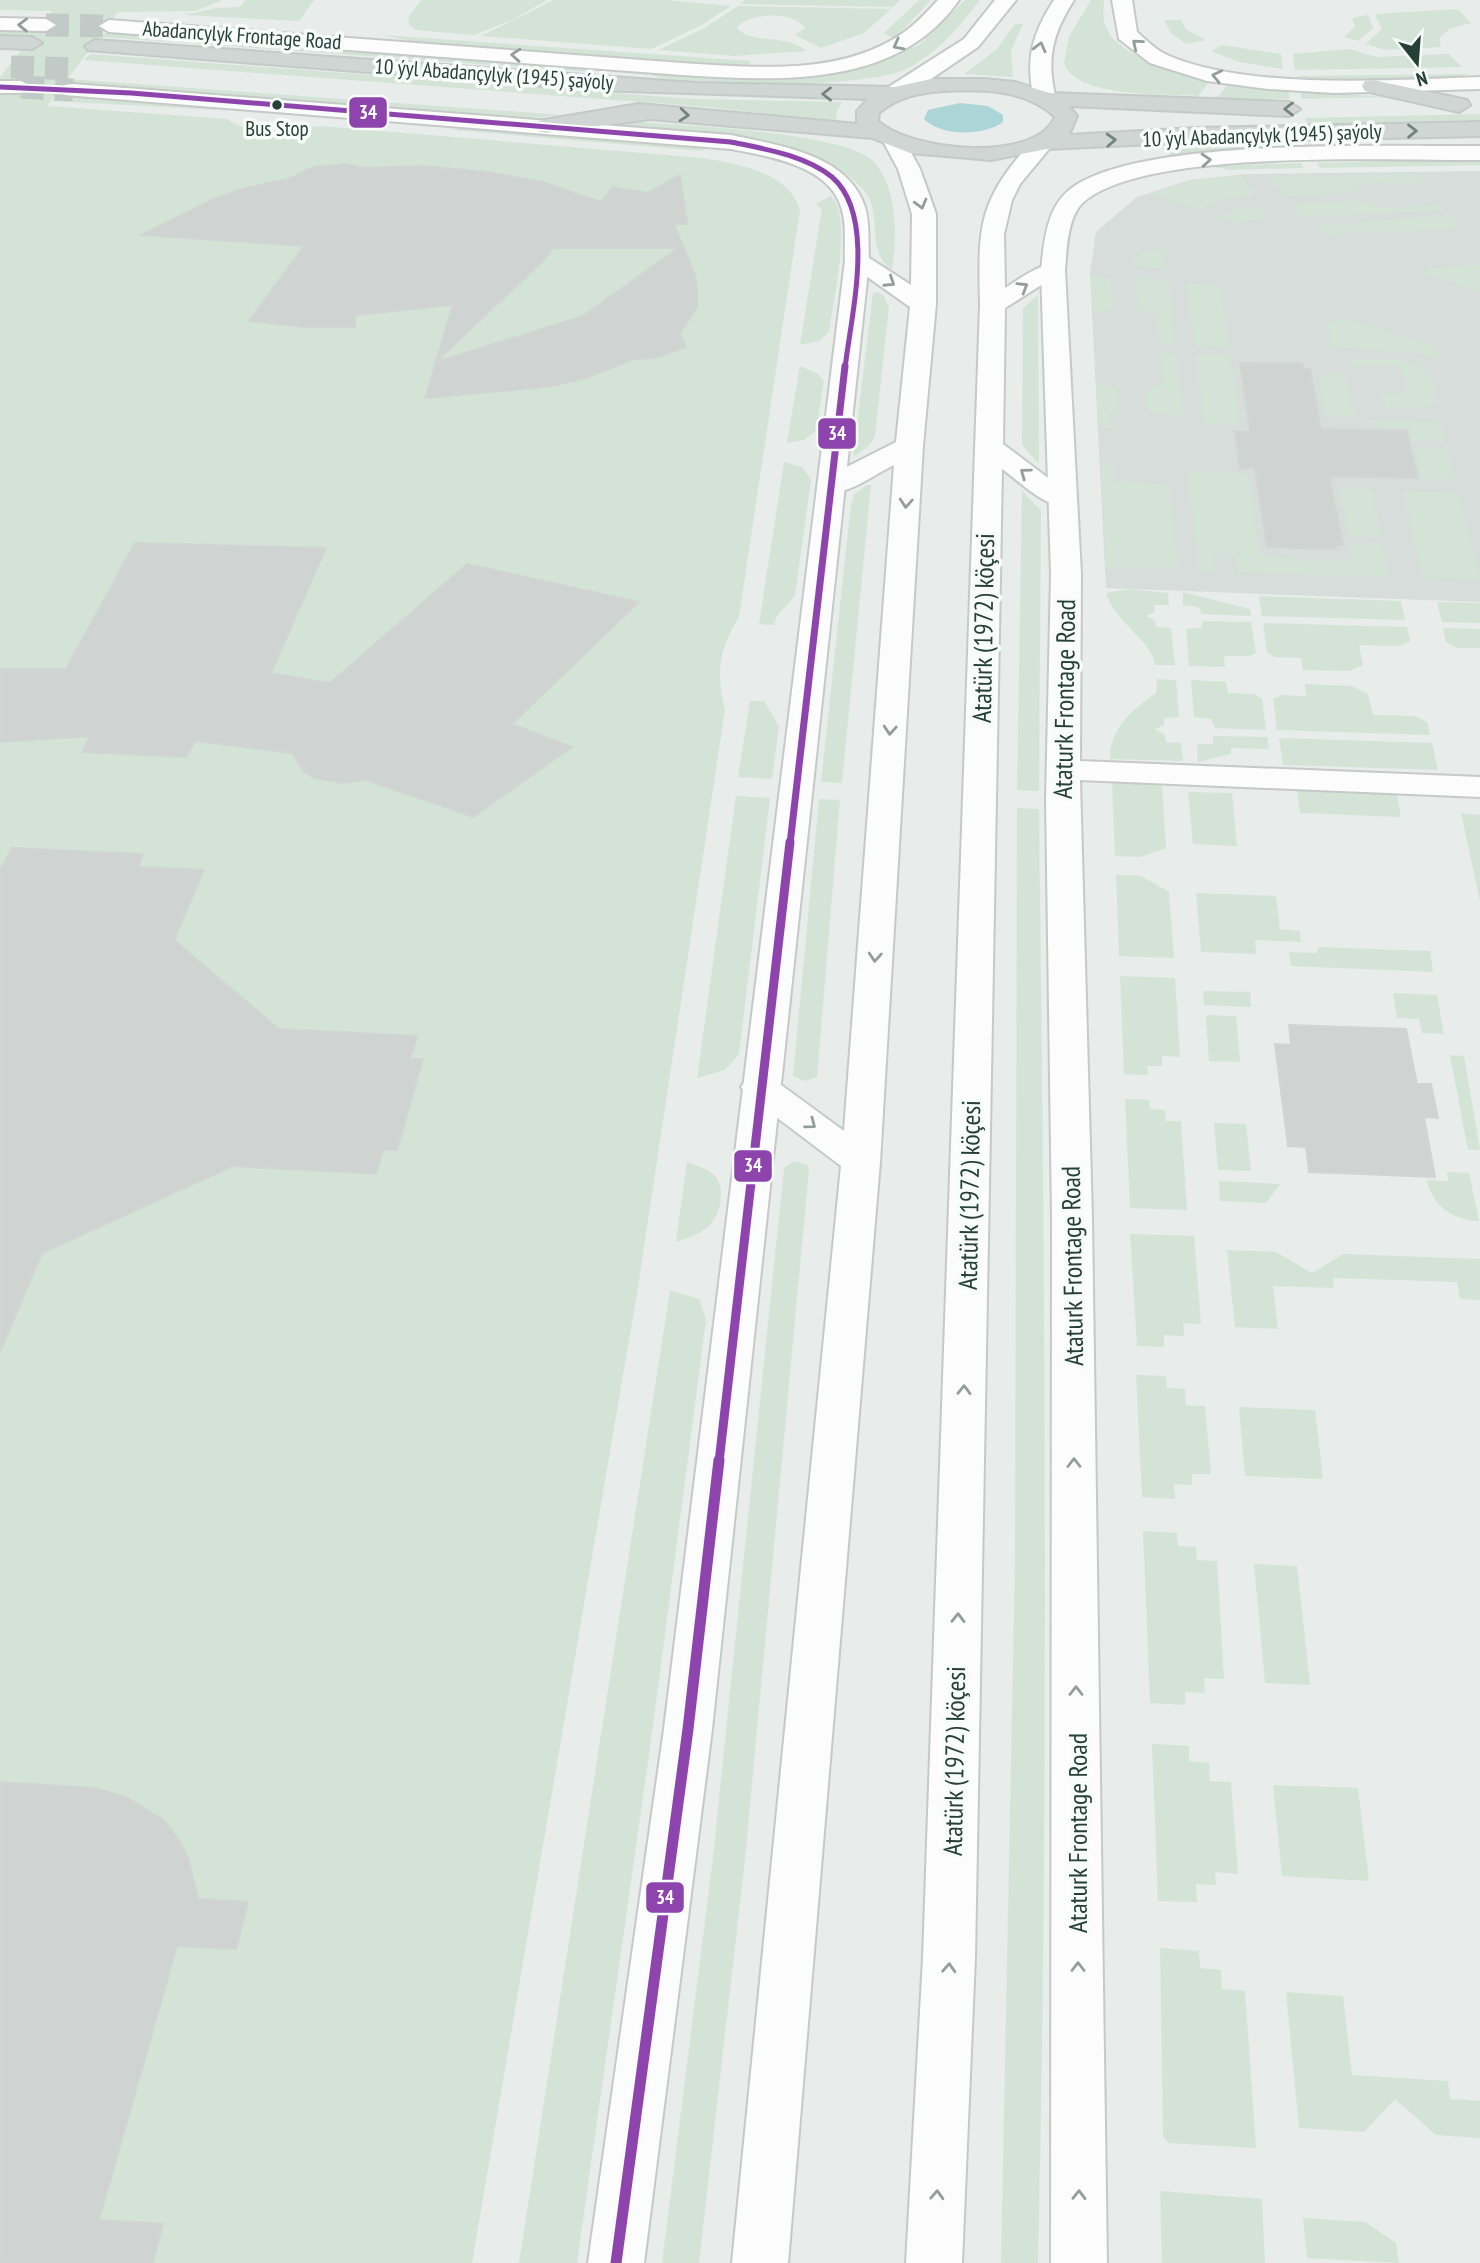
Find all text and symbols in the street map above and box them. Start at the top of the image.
street label: Abadancylyk Frontage Road [142,15,342,55]
one-way arrow [17,17,28,33]
north arrow [1382,28,1452,98]
one-way arrow [892,37,905,50]
one-way arrow [1132,39,1145,52]
one-way arrow [1032,41,1046,53]
one-way arrow [510,48,521,63]
street label: 10 ýyl Abadançylyk (1945) şaýoly [374,52,615,96]
text: N [1414,66,1430,92]
one-way arrow [1211,69,1223,84]
one-way arrow [821,86,831,102]
line badge: 34 [348,96,388,129]
marker: Bus Stop [270,98,284,112]
text: 34 [359,100,377,124]
one-way arrow [1284,101,1294,117]
one-way arrow [678,107,689,122]
place label: Bus Stop [245,115,309,142]
street label: 10 ýyl Abadançylyk (1945) şaýoly [1142,117,1382,153]
one-way arrow [1407,123,1418,139]
one-way arrow [1106,132,1117,147]
one-way arrow [1201,153,1212,168]
one-way arrow [913,197,928,209]
one-way arrow [882,274,895,287]
one-way arrow [1015,283,1028,296]
line badge: 34 [817,417,857,450]
text: 34 [828,421,846,445]
one-way arrow [1020,468,1033,481]
one-way arrow [898,498,913,509]
street label: Atatürk (1972) köçesi [965,533,1001,723]
street label: Ataturk Frontage Road [1046,599,1082,799]
one-way arrow [883,725,898,736]
one-way arrow [868,952,883,963]
street label: Atatürk (1972) köçesi [951,1100,987,1290]
one-way arrow [803,1116,816,1129]
line badge: 34 [733,1149,773,1183]
text: 34 [744,1153,762,1177]
street label: Ataturk Frontage Road [1054,1166,1090,1366]
one-way arrow [956,1385,971,1396]
one-way arrow [1066,1458,1082,1468]
one-way arrow [950,1612,965,1623]
street label: Atatürk (1972) köçesi [936,1666,972,1856]
one-way arrow [1068,1685,1084,1696]
street label: Ataturk Frontage Road [1061,1733,1094,1933]
line badge: 34 [645,1881,685,1914]
text: 34 [656,1885,674,1909]
one-way arrow [941,1962,956,1973]
one-way arrow [1070,1962,1086,1972]
one-way arrow [929,2189,944,2200]
one-way arrow [1072,2189,1087,2200]

